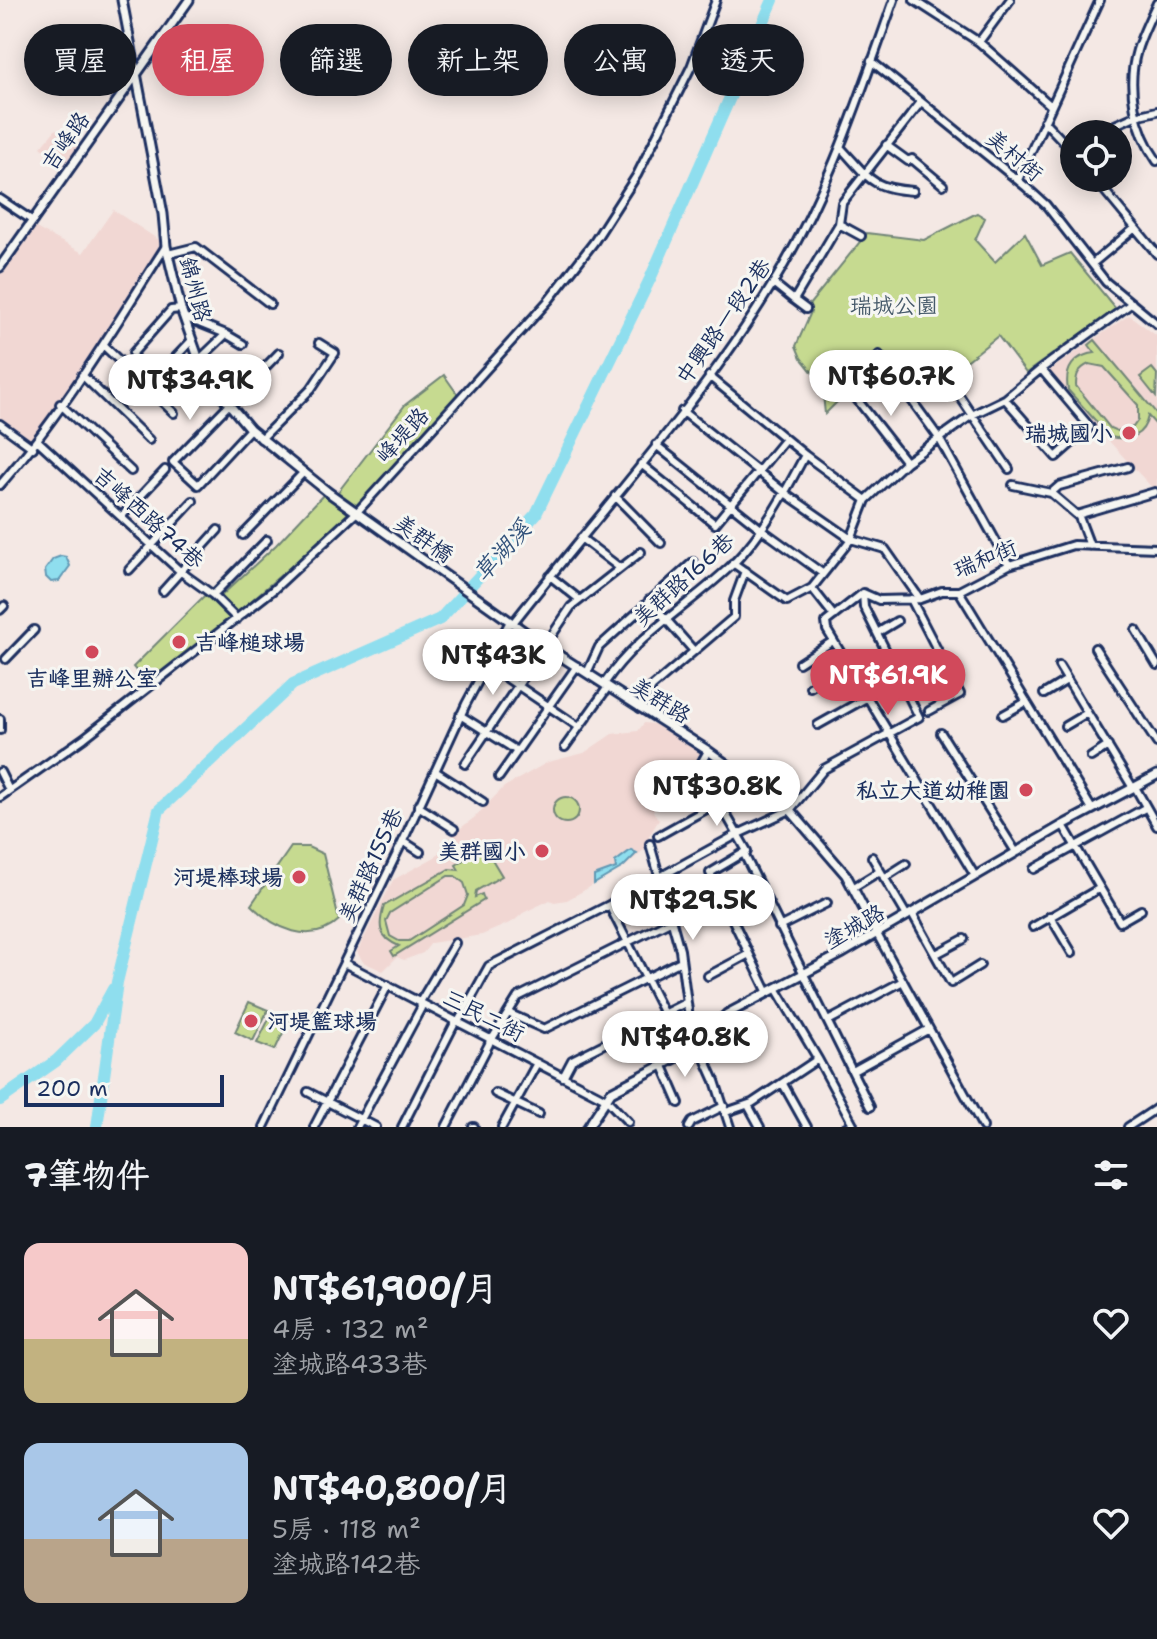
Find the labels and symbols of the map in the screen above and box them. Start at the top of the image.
street label: 吉峰路 [35,106,96,177]
street label: 美村街 [980,123,1049,188]
street label: 錦州路 [173,253,218,325]
street label: 中興路一段2巷 [669,253,778,390]
park label: 瑞城公園 [850,291,938,320]
pin: NT$60.7K [808,350,974,418]
pin: NT$34.9K [107,354,273,422]
street label: 峰堤路 [370,401,435,470]
place label: 瑞城國小 [1025,419,1113,448]
marker: 瑞城國小 [1120,424,1138,442]
street label: 吉峰西路74巷 [87,460,210,575]
street label: 美群橋 [388,508,459,569]
water label: 草湖溪 [466,512,539,588]
street label: 美群路166巷 [627,526,740,633]
street label: 瑞和街 [949,533,1021,584]
place label: 吉峰槌球場 [195,628,305,657]
pin: NT$43K [428,629,558,697]
marker: 吉峰槌球場 [170,633,188,651]
marker: 吉峰里辦公室 [83,643,101,661]
pin: NT$61.9K [805,649,971,717]
place label: 吉峰里辦公室 [26,664,158,693]
street label: 美群路 [625,671,696,730]
pin: NT$30.8K [634,760,800,828]
place label: 私立大道幼稚園 [856,776,1010,805]
marker: 私立大道幼稚園 [1017,781,1035,799]
street label: 美群路155巷 [331,803,410,927]
place label: 美群國小 [438,837,526,866]
marker: 美群國小 [533,842,551,860]
place label: 河堤棒球場 [173,863,283,892]
marker: 河堤棒球場 [290,868,308,886]
pin: NT$29.5K [610,874,776,942]
street label: 塗城路 [818,897,890,955]
street label: 三民二街 [438,983,530,1048]
place label: 河堤籃球場 [267,1007,377,1036]
pin: NT$40.8K [602,1011,768,1079]
marker: 河堤籃球場 [242,1012,260,1030]
scale bar [24,1071,224,1107]

